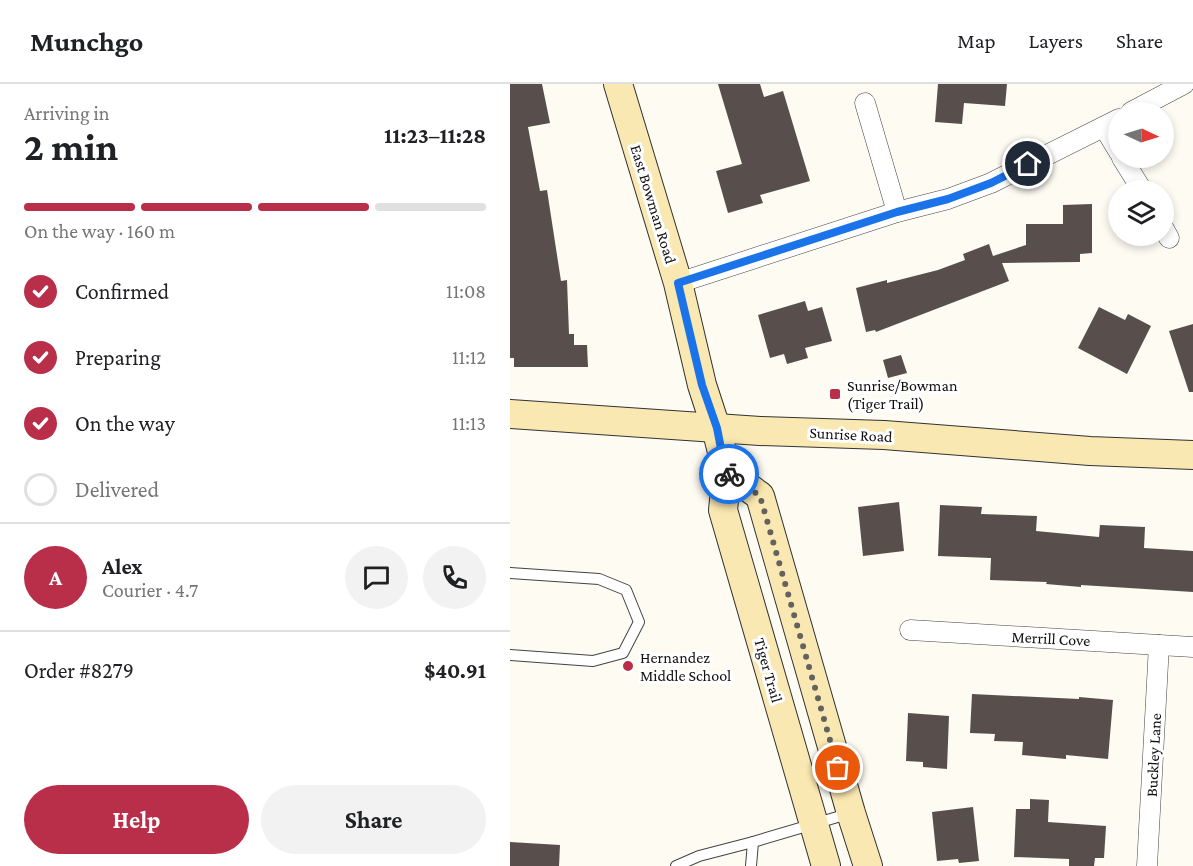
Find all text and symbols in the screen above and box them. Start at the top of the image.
text: Munchgo [30,26,143,57]
text: Map [957,29,996,53]
text: Layers [1029,29,1083,53]
text: Share [1116,29,1163,53]
text: Arriving in [24,102,109,124]
north arrow [1108,102,1174,168]
map controls [1108,102,1174,246]
text: 11:23–11:28 [384,123,486,148]
text: 2 min [24,125,118,168]
pin [1002,138,1053,189]
street label: East Bowman Road [627,143,680,266]
icon: home [1011,147,1044,180]
button: layers [1108,180,1174,246]
text: On the way · 160 m [24,220,175,242]
icon: check [24,275,57,308]
text: Confirmed [75,279,169,304]
text: 11:08 [446,280,486,302]
icon: check [24,341,57,374]
text: Preparing [75,345,161,370]
text: 11:12 [452,346,486,368]
place label: Sunrise/Bowman (Tiger Trail) [847,377,958,413]
marker: Sunrise/Bowman (Tiger Trail) [828,387,842,401]
icon: check [24,407,57,440]
text: On the way [75,411,175,436]
text: 11:13 [452,412,486,434]
street label: Sunrise Road [809,424,894,445]
courier [699,444,759,504]
icon: bike [713,458,746,491]
text: Delivered [75,477,159,502]
button: chat [345,546,408,609]
button: phone [423,546,486,609]
text: Alex [102,554,143,579]
text: A [49,565,62,590]
text: Courier · 4.7 [102,579,198,601]
street label: Merrill Cove [1011,628,1091,649]
street label: Tiger Trail [750,636,786,705]
place label: Hernandez Middle School [640,649,731,684]
text: Order #8279 [24,658,134,683]
text: $40.91 [424,658,486,683]
marker: Hernandez Middle School [621,659,635,673]
street label: Buckley Lane [1143,713,1165,797]
pin [812,742,863,793]
icon: bag [821,751,854,784]
button: Help [24,785,249,854]
button: Share [261,785,486,854]

